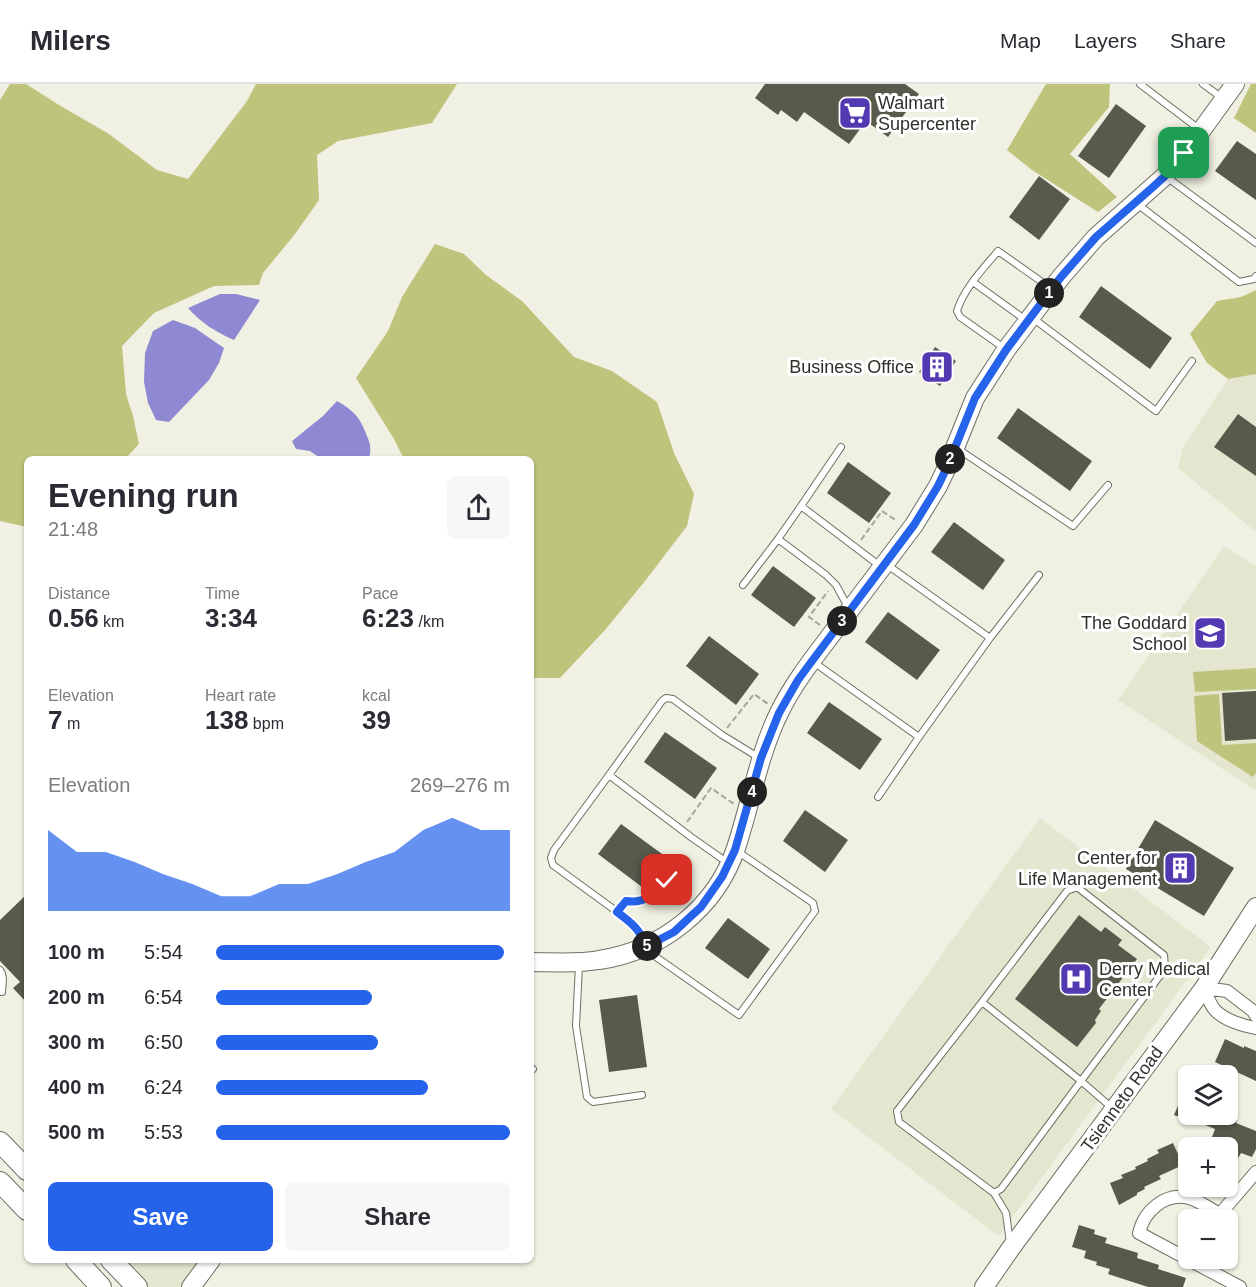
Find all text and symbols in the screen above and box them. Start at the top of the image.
text: Milers [30,25,111,56]
text: Map [1000,29,1041,52]
text: Layers [1074,29,1137,52]
text: Share [1170,29,1226,52]
place label: Walmart Supercenter [878,93,976,134]
supermarket icon: Walmart Supercenter [837,95,873,131]
pin [1158,127,1209,178]
icon: arrive [1167,136,1200,169]
pin: 1 [1034,278,1064,308]
text: 1 [1045,284,1053,301]
building icon: Business Office [919,349,955,385]
place label: Business Office [789,357,914,377]
pin: 2 [935,444,965,474]
text: 2 [946,450,954,467]
button: share [447,476,510,539]
text: Evening run [48,477,239,514]
text: 21:48 [48,518,98,540]
text: Distance [48,585,110,602]
text: Time [205,585,240,602]
text: Pace [362,585,398,602]
text: 0.56 [48,603,99,633]
text: 3:34 [205,603,257,633]
text: 6:23 [362,603,414,633]
pin: 3 [827,606,857,636]
text: 3 [838,612,846,629]
text: km [99,613,124,630]
text: /km [414,613,444,630]
place label: The Goddard School [1081,613,1187,654]
school or university icon: The Goddard School [1192,615,1228,651]
text: Elevation [48,687,114,704]
text: Heart rate [205,687,276,704]
text: kcal [362,687,390,704]
text: 7 [48,705,62,735]
text: 138 [205,705,248,735]
text: 39 [362,705,391,735]
text: m [62,715,80,732]
text: bpm [248,715,284,732]
text: Elevation [48,774,130,796]
text: 269–276 m [410,774,510,796]
pin: 4 [737,777,767,807]
text: 4 [748,783,756,800]
place label: Center for Life Management [1018,848,1157,889]
building icon: Center for Life Management [1162,850,1198,886]
pin [641,854,692,905]
icon: check [650,863,683,896]
pin: 5 [632,931,662,961]
text: 5 [643,937,651,954]
text: 100 m [48,941,105,963]
text: 5:54 [144,941,183,963]
place label: Derry Medical Center [1099,959,1210,1000]
hospital icon: Derry Medical Center [1058,961,1094,997]
text: 200 m [48,986,105,1008]
text: 6:54 [144,986,183,1008]
text: 300 m [48,1031,105,1053]
text: 6:50 [144,1031,183,1053]
street label: Tsienneto Road [1077,1043,1167,1155]
map controls [1178,1065,1238,1269]
button: layers [1178,1065,1238,1125]
text: 400 m [48,1076,105,1098]
text: 6:24 [144,1076,183,1098]
text: 500 m [48,1121,105,1143]
text: 5:53 [144,1121,183,1143]
button: + [1178,1137,1238,1197]
button: Save [48,1182,273,1251]
button: Share [285,1182,510,1251]
button: − [1178,1209,1238,1269]

